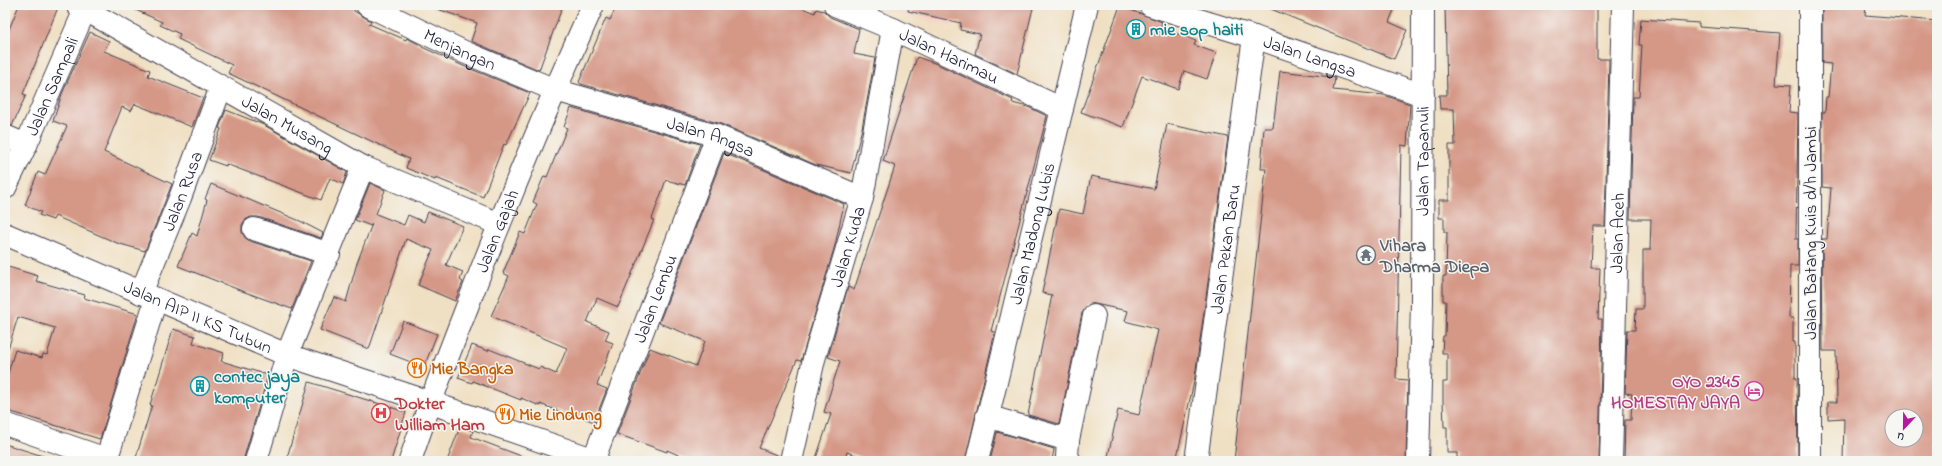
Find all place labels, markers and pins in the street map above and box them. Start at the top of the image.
building icon: mie sop haiti [1125,18,1147,40]
place label: mie sop haiti [1150,18,1243,44]
place label: Vihara Dharma Diepa [1379,234,1490,281]
temple icon: Vihara Dharma Diepa [1355,244,1377,266]
restaurant icon: Mie Bangka [406,357,428,379]
place label: Mie Bangka [431,357,514,384]
place label: contec jaya komputer [214,365,300,412]
place label: OYO 2345 HOMESTAY JAYA [1611,370,1741,417]
building icon: contec jaya komputer [189,375,211,397]
hotel icon: OYO 2345 HOMESTAY JAYA [1743,380,1765,402]
place label: Dokter William Ham [394,392,485,439]
hospital icon: Dokter William Ham [370,402,392,424]
restaurant icon: Mie Lindung [494,403,516,425]
place label: Mie Lindung [519,403,602,430]

